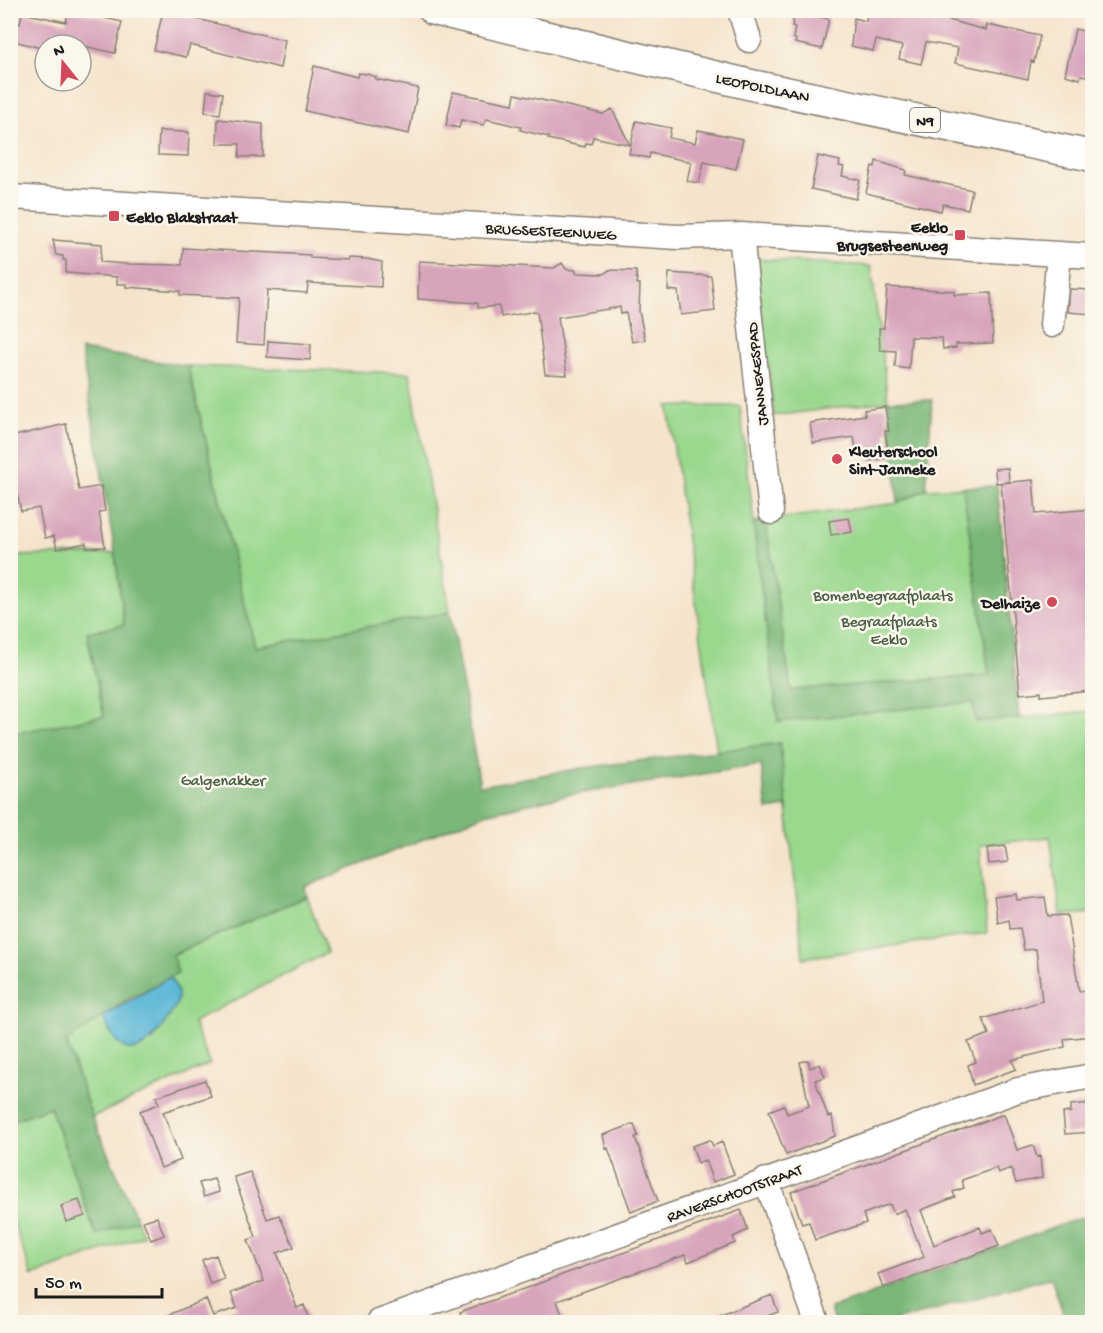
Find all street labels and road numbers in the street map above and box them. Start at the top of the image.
street label: LEOPOLDLAAN [714,70,811,109]
road number: N9 [910,108,940,132]
street label: BRUGSESTEENWEG [484,221,618,246]
street label: JANNEKESPAD [745,321,774,426]
street label: RAVERSCHOOTSTRAAT [665,1162,806,1229]

